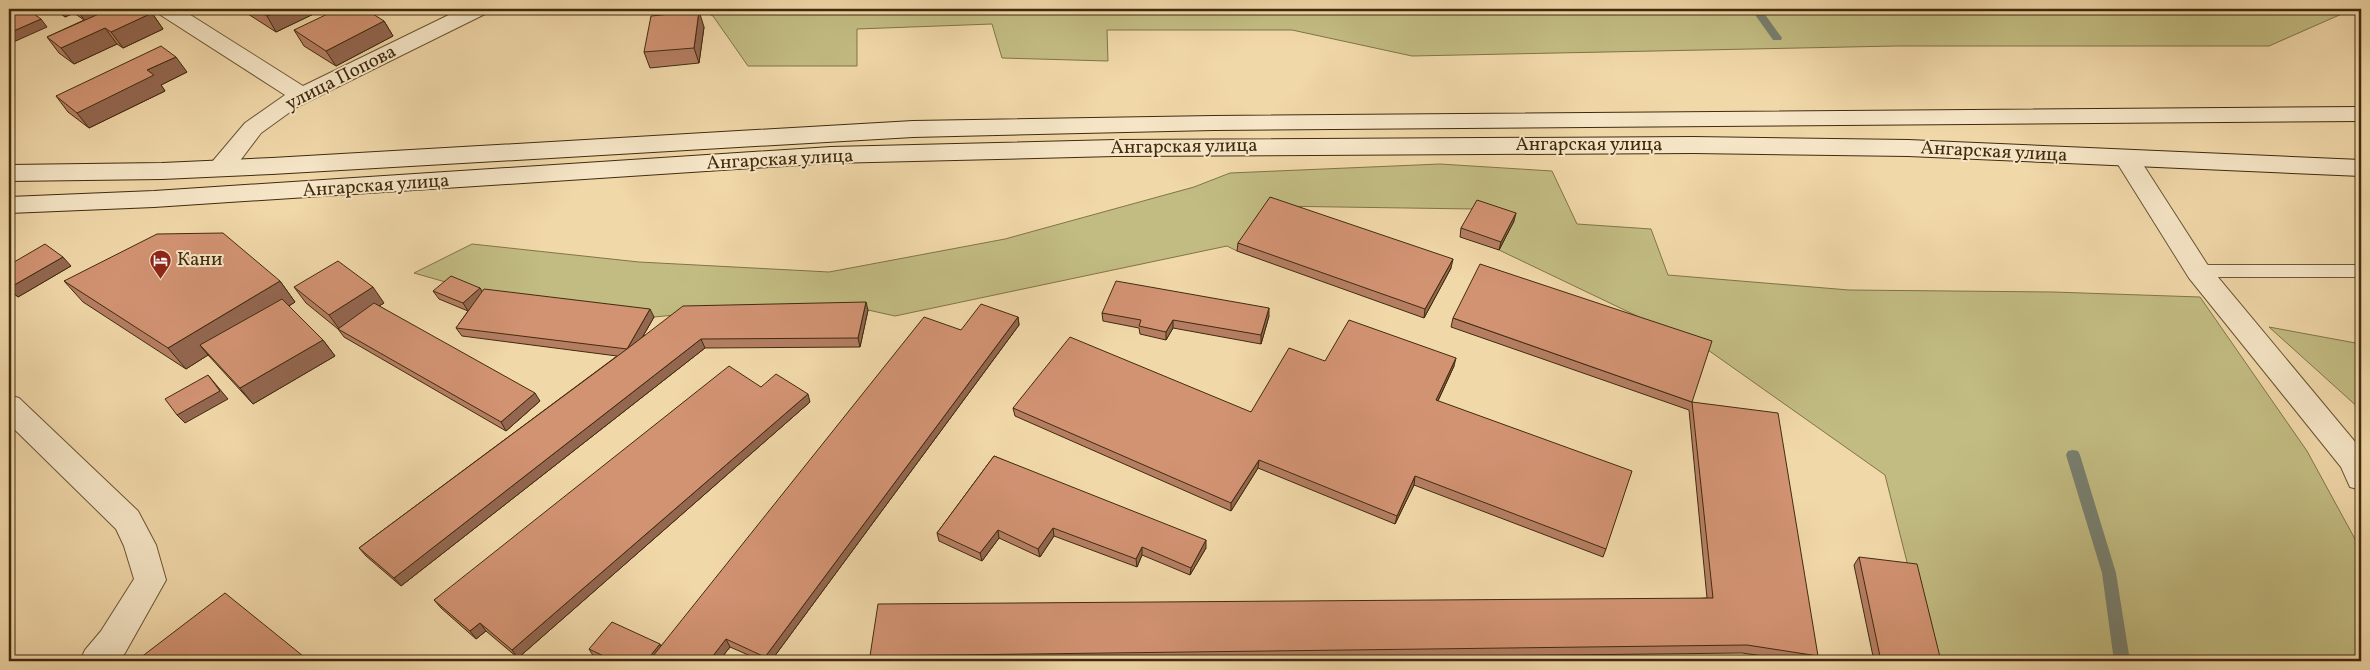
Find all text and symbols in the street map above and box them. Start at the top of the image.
street label: улица Попова [281,39,401,117]
street label: Ангарская улица [1515,132,1663,158]
street label: Ангарская улица [1110,133,1258,161]
street label: Ангарская улица [1920,135,2068,169]
street label: Ангарская улица [706,143,854,177]
street label: Ангарская улица [302,168,450,204]
place label: Кани [177,247,223,273]
hotel icon: Кани [149,248,173,279]

